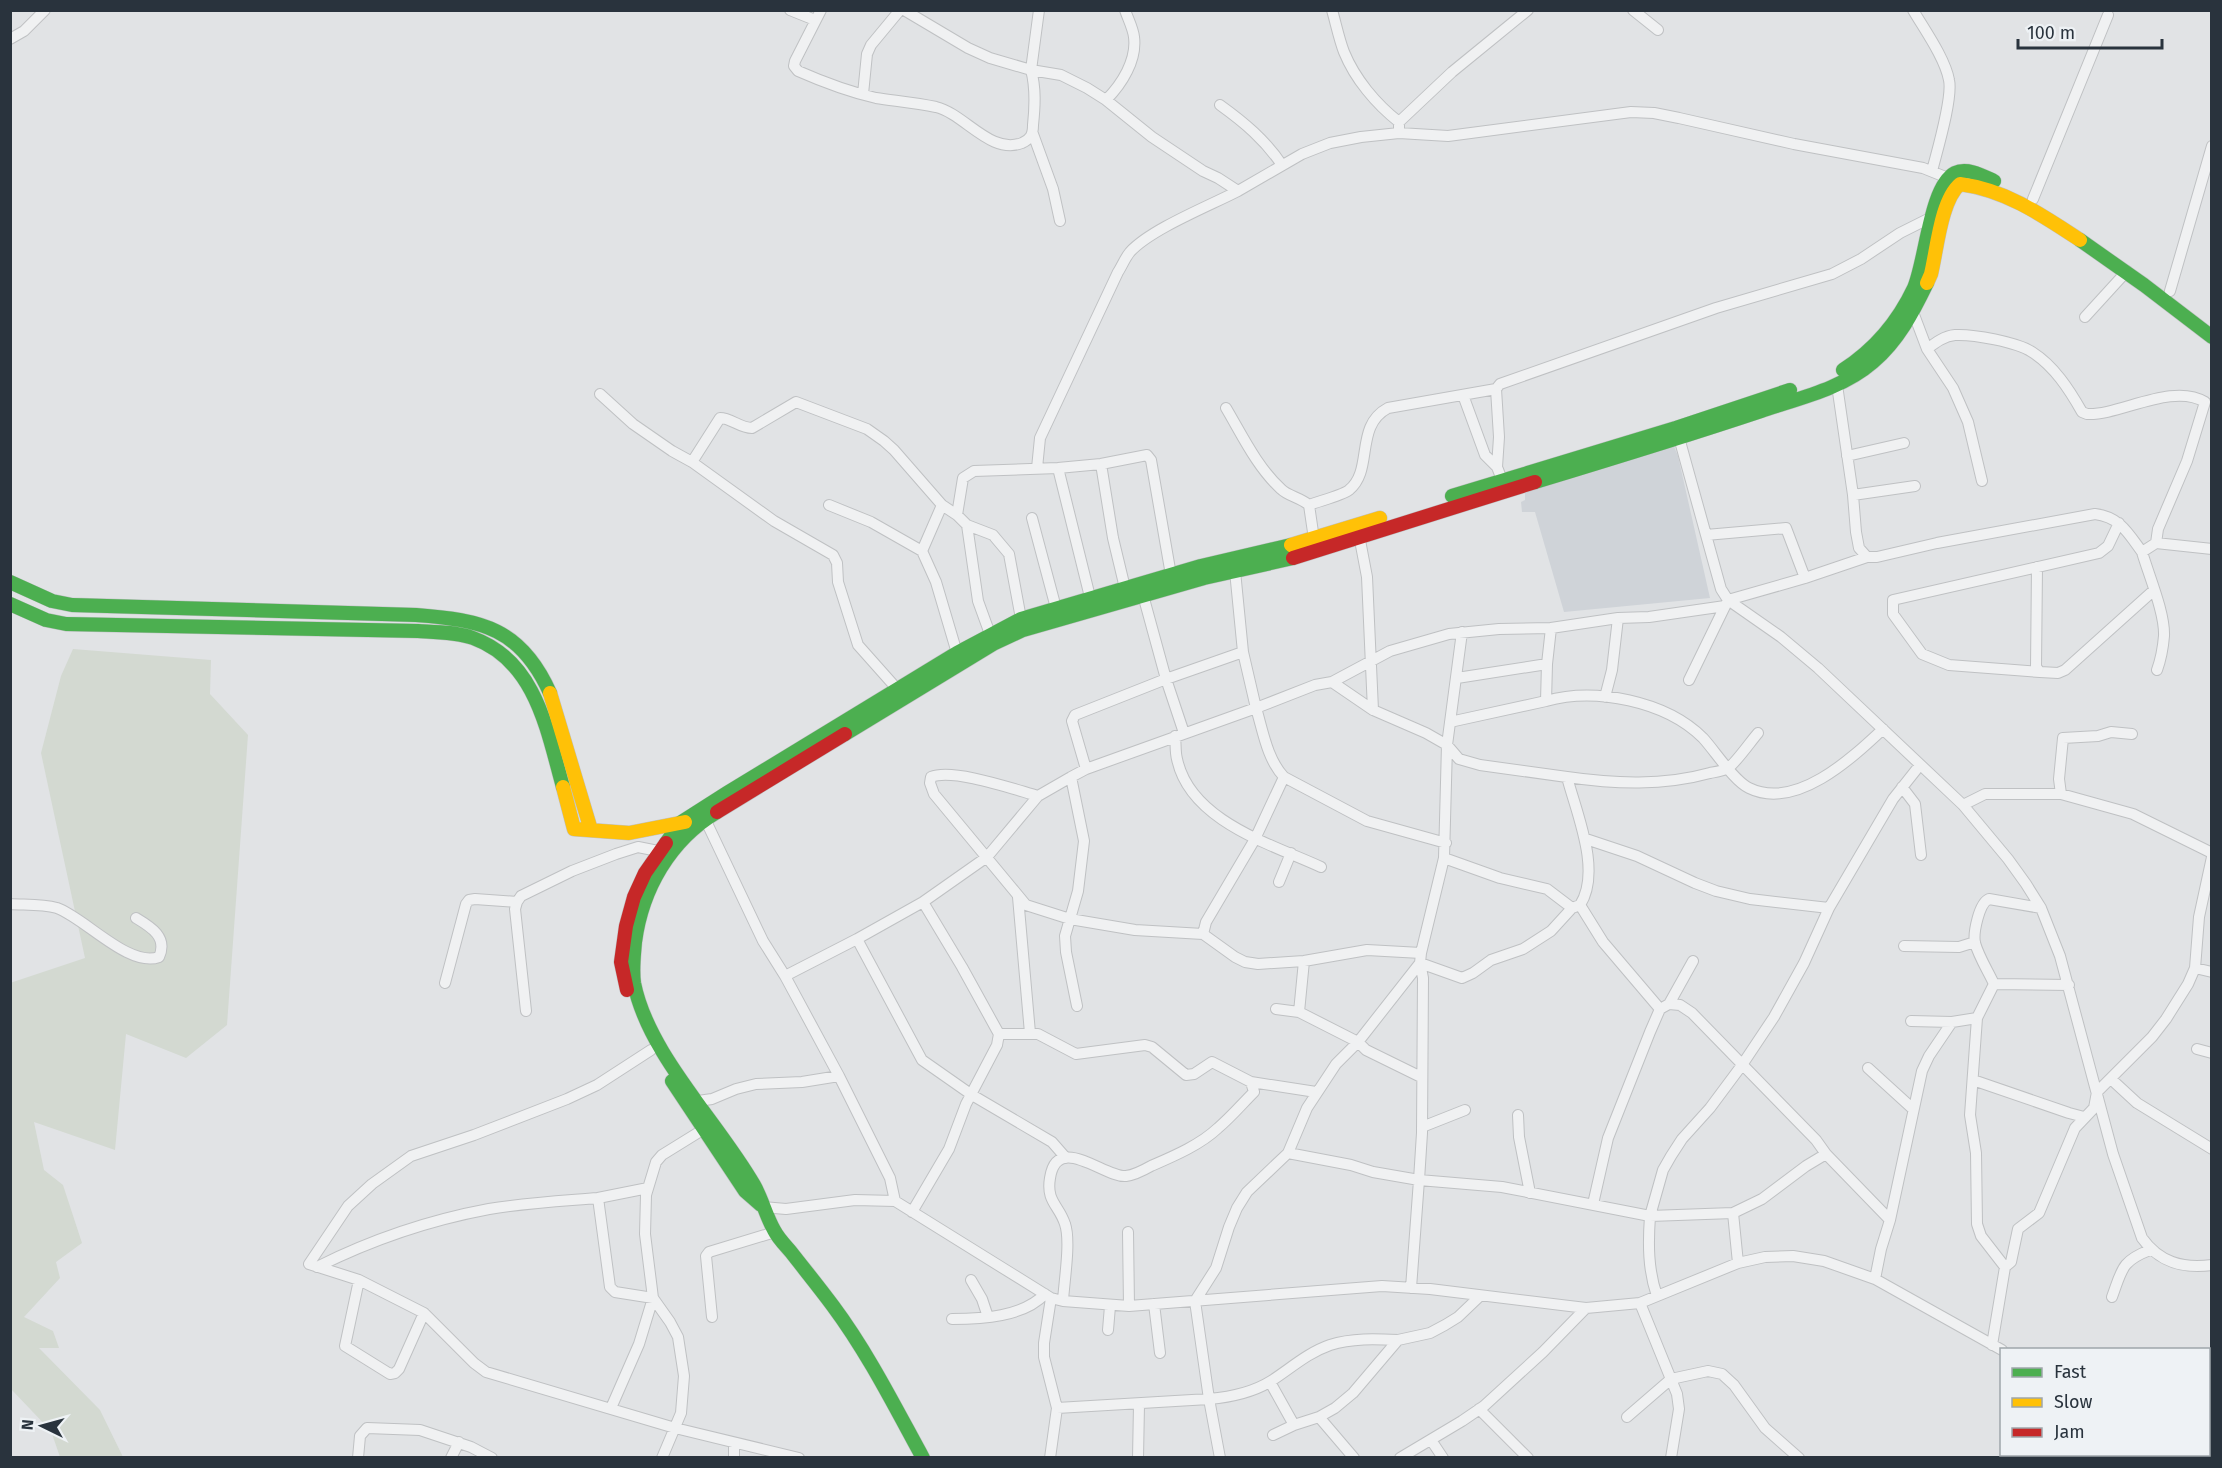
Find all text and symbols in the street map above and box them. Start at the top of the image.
scale bar [2018,12,2162,50]
text: 100 m [2027,22,2075,44]
legend [2000,1348,2210,1456]
text: Fast [2054,1361,2087,1383]
text: Slow [2054,1391,2093,1413]
north arrow [12,1396,72,1456]
text: N [18,1419,37,1431]
text: Jam [2054,1421,2085,1443]

